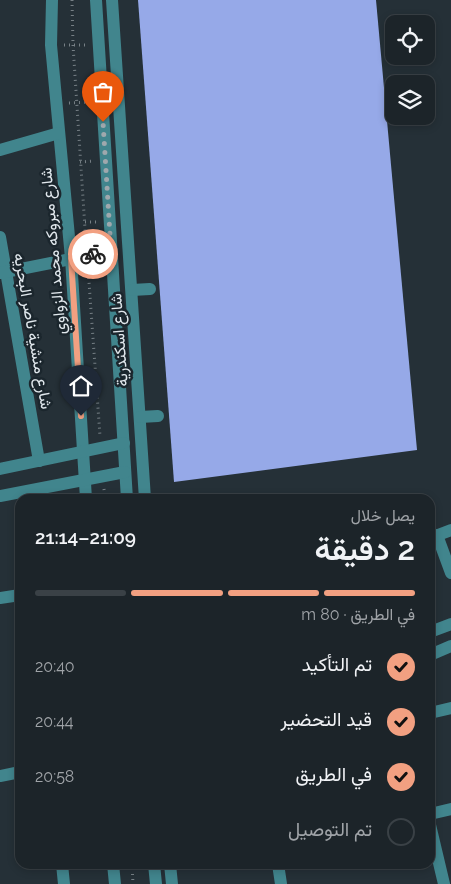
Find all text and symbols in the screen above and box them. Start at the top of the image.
map controls [385,15,435,125]
button: locate [385,15,435,65]
pin [82,71,124,122]
button: layers [385,75,435,125]
icon: bag [89,78,117,106]
street label: شارع مبروكه محمد الزواوي [36,166,74,335]
courier [68,229,118,279]
icon: bike [79,240,107,268]
street label: شارع منشية ناصر البحريه [8,251,56,411]
street label: شارع اسكندرية [106,293,134,387]
pin [60,365,102,416]
icon: home [67,372,95,400]
text: يصل خلال [351,506,415,525]
text: 21:09–21:14 [35,526,136,548]
text: 2 دقيقة [314,530,415,567]
text: في الطريق · 80 m [301,605,415,624]
text: تم التأكيد [302,653,372,675]
icon: check [387,653,415,681]
text: 20:40 [35,657,75,676]
text: قيد التحضير [281,708,372,730]
icon: check [387,708,415,736]
text: 20:44 [35,712,74,731]
text: في الطريق [296,763,372,785]
icon: check [387,763,415,791]
text: 20:58 [35,767,74,786]
text: تم التوصيل [288,818,372,840]

